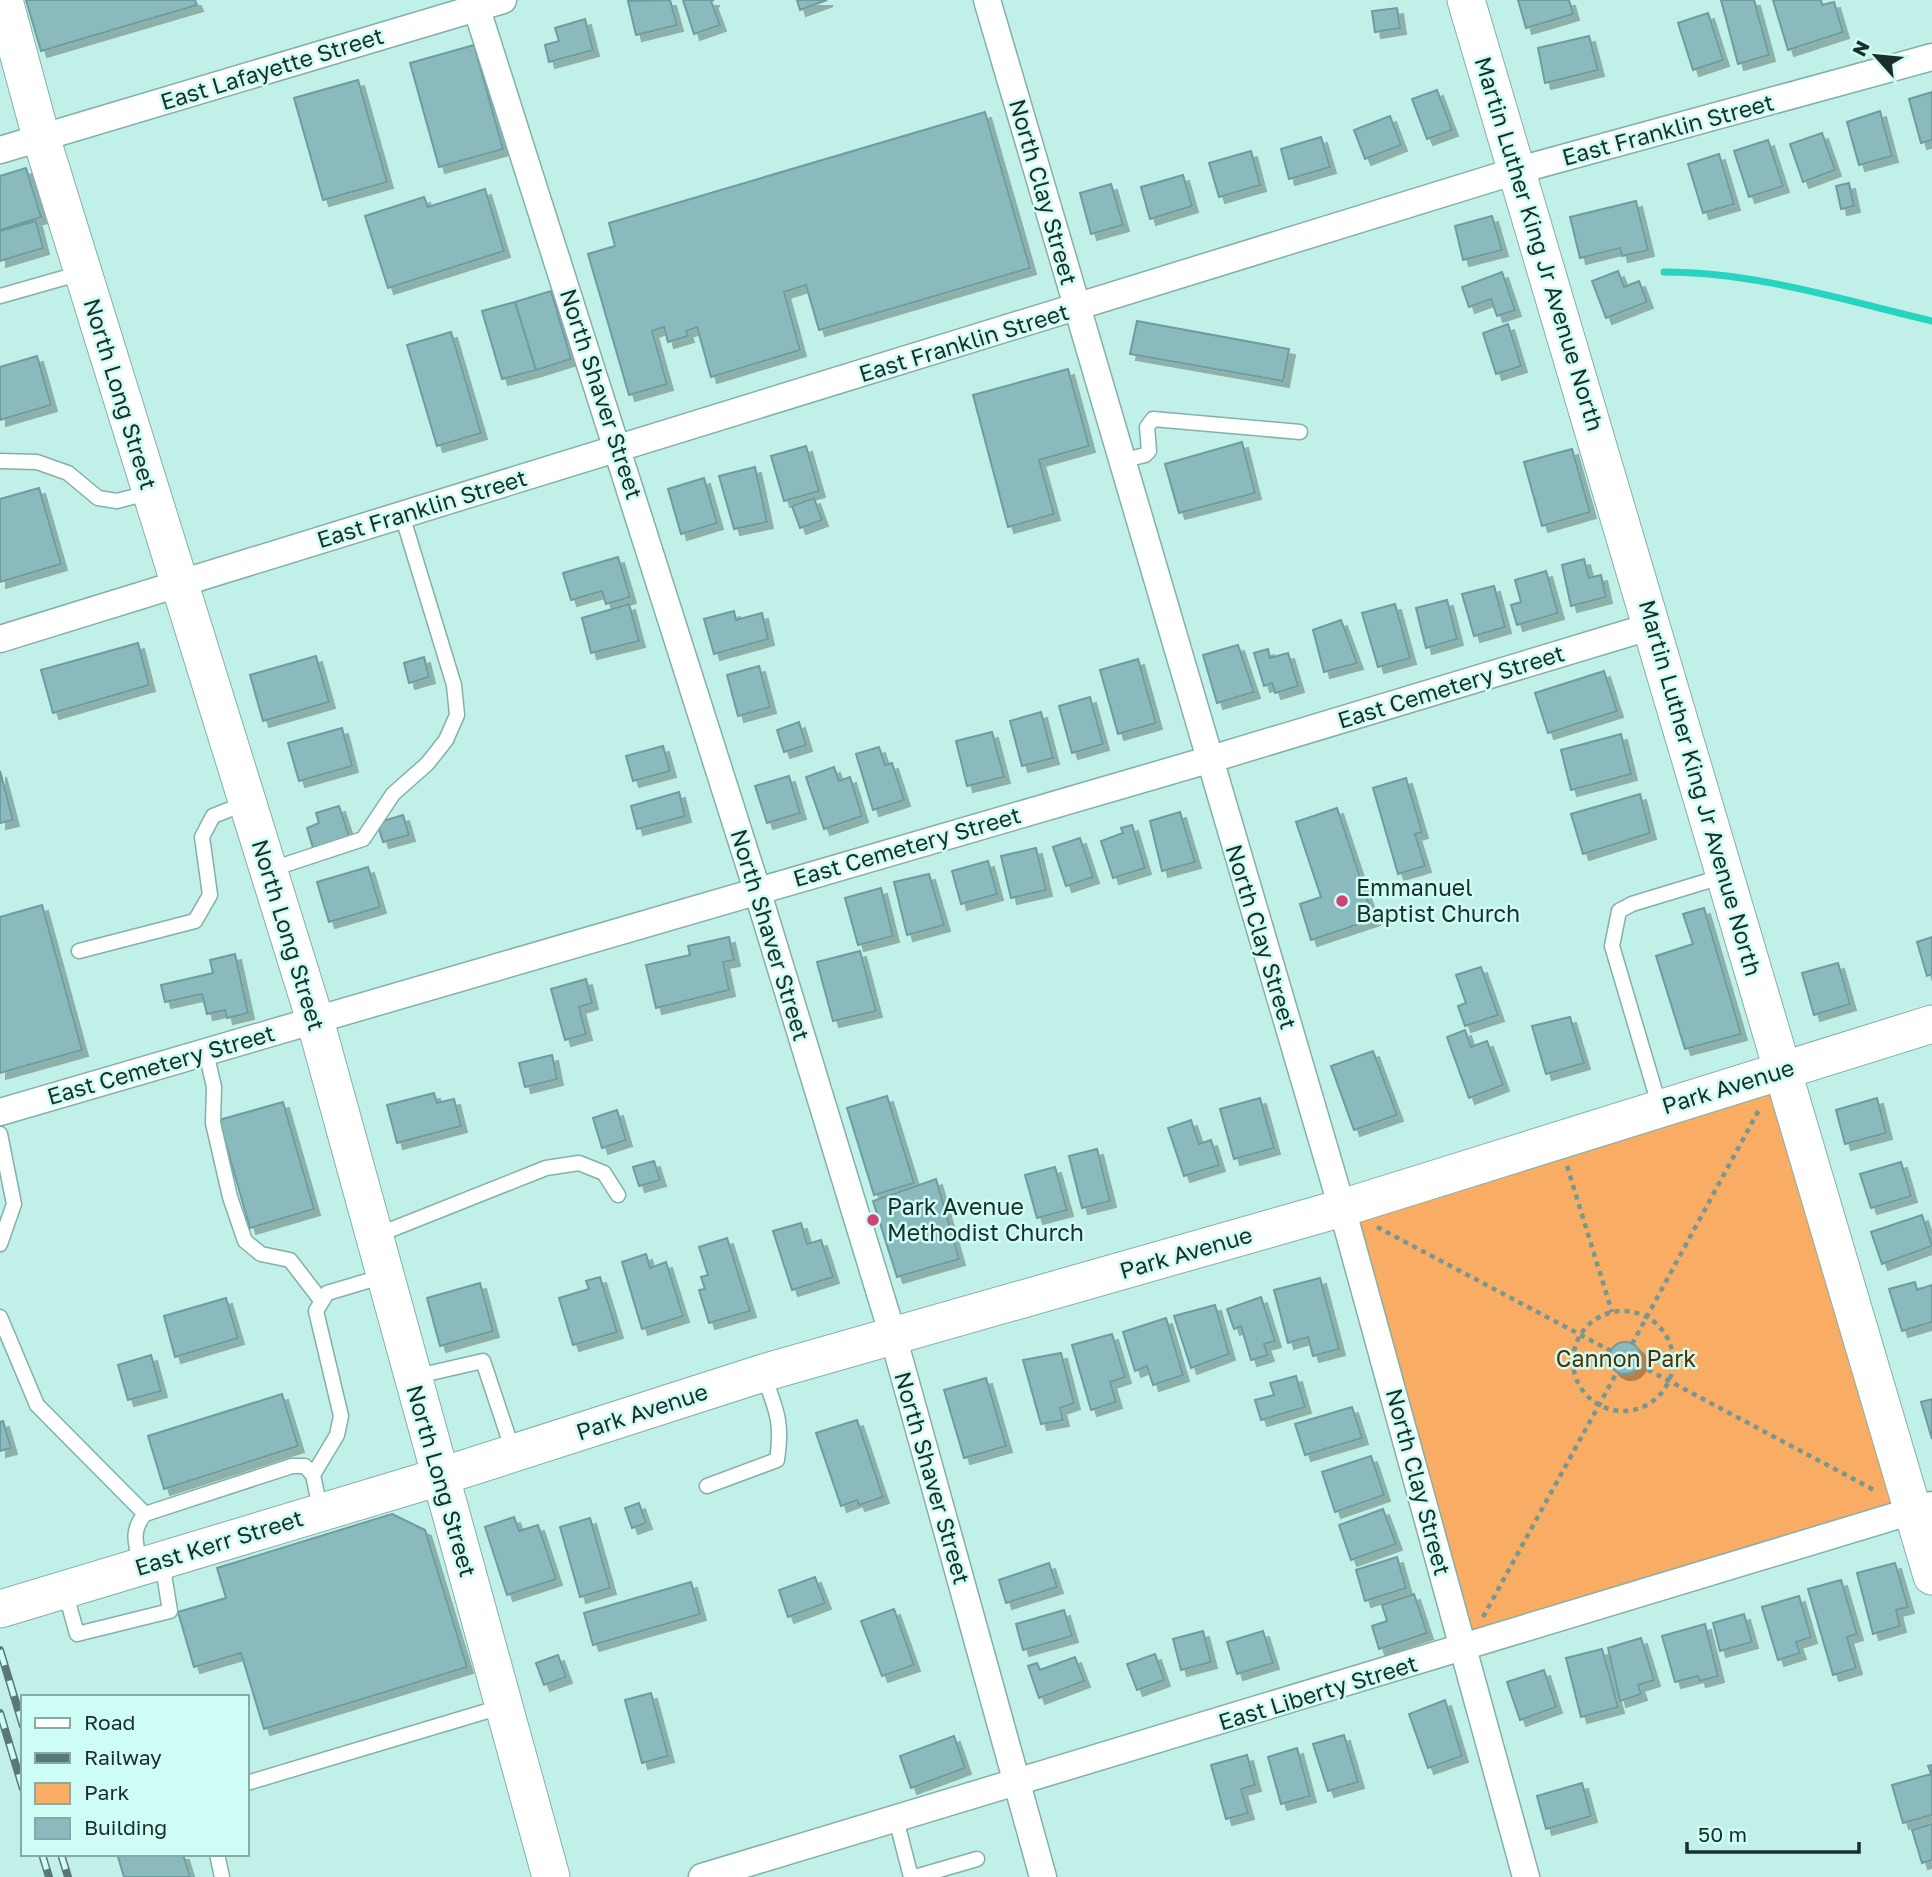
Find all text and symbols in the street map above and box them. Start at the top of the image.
street label: East Lafayette Street [157,21,387,115]
north arrow [1841,21,1911,91]
text: N [1847,36,1874,60]
street label: Martin Luther King Jr Avenue North [1470,53,1610,434]
street label: East Franklin Street [1559,87,1777,171]
street label: North Clay Street [1004,96,1084,288]
street label: North Shaver Street [555,285,649,503]
street label: North Long Street [79,295,163,493]
street label: East Franklin Street [855,297,1072,387]
street label: East Franklin Street [313,463,530,553]
street label: Martin Luther King Jr Avenue North [1634,596,1768,979]
street label: East Cemetery Street [1334,638,1567,734]
street label: East Cemetery Street [790,800,1024,892]
street label: North Shaver Street [725,826,816,1044]
street label: North Long Street [247,836,331,1034]
street label: North Clay Street [1220,841,1303,1033]
place label: Emmanuel Baptist Church [1356,873,1520,927]
marker: Emmanuel Baptist Church [1334,893,1350,909]
street label: East Cemetery Street [44,1018,278,1110]
street label: Park Avenue [1658,1053,1797,1119]
place label: Park Avenue Methodist Church [887,1192,1084,1246]
marker: Park Avenue Methodist Church [865,1212,881,1228]
street label: Park Avenue [1116,1220,1255,1284]
park label: Cannon Park [1556,1344,1696,1372]
street label: North Shaver Street [889,1368,977,1587]
street label: Park Avenue [572,1377,711,1445]
street label: North Long Street [401,1381,483,1580]
street label: North Clay Street [1381,1385,1457,1578]
street label: East Kerr Street [131,1503,306,1581]
street label: East Liberty Street [1215,1648,1421,1736]
legend [21,1695,248,1856]
text: Road [84,1709,135,1735]
text: Railway [84,1744,162,1770]
text: Park [84,1779,130,1805]
scale bar [1687,1811,1858,1855]
text: Building [84,1814,167,1840]
text: 50 m [1698,1821,1747,1847]

